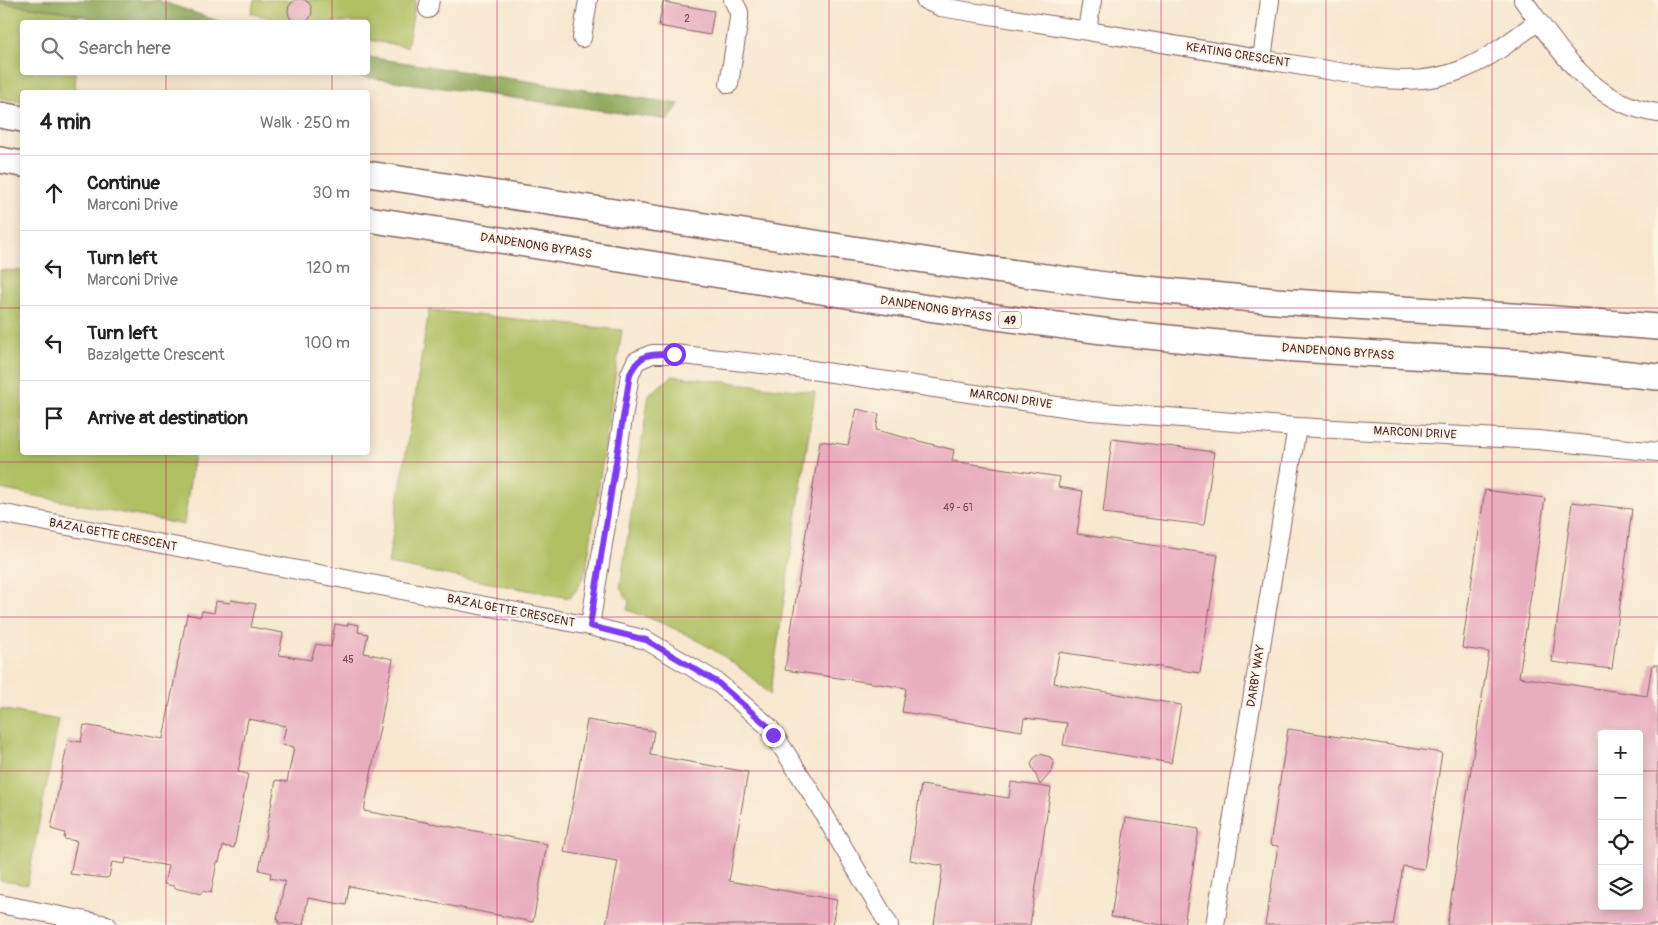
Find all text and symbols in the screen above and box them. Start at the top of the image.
house number: 2 [684,13,690,25]
search box [20,20,370,75]
icon: search [38,34,66,62]
text: Search here [78,36,171,60]
street label: KEATING CRESCENT [1185,39,1291,71]
text: 4 min [40,109,91,136]
text: Walk · 250 m [260,113,350,133]
text: Continue [87,171,160,195]
icon: ahead [40,179,68,207]
text: 30 m [312,183,350,203]
text: Marconi Drive [87,195,178,215]
street label: DANDENONG BYPASS [479,230,593,262]
text: Turn left [87,246,157,270]
icon: left [40,254,68,282]
text: 120 m [306,258,350,278]
text: Marconi Drive [87,270,178,290]
street label: DANDENONG BYPASS [879,293,993,325]
road number: 49 [999,312,1021,328]
text: Turn left [87,321,157,345]
icon: left [40,329,68,357]
text: 100 m [304,333,350,353]
street label: DANDENONG BYPASS [1281,341,1395,363]
route start [663,343,686,366]
text: Bazalgette Crescent [87,345,225,365]
street label: MARCONI DRIVE [969,386,1053,412]
icon: arrive [40,404,68,432]
text: Arrive at destination [87,406,248,430]
street label: MARCONI DRIVE [1373,423,1457,443]
house number: 49 - 61 [943,502,973,514]
street label: BAZALGETTE CRESCENT [48,515,179,555]
street label: BAZALGETTE CRESCENT [446,591,577,631]
street label: DARBY WAY [1244,644,1268,708]
house number: 45 [342,654,354,666]
route end [762,724,785,747]
map controls [1598,730,1643,910]
button: + [1598,730,1643,775]
button: − [1598,775,1643,820]
button: locate [1598,820,1643,865]
button: layers [1598,865,1643,910]

